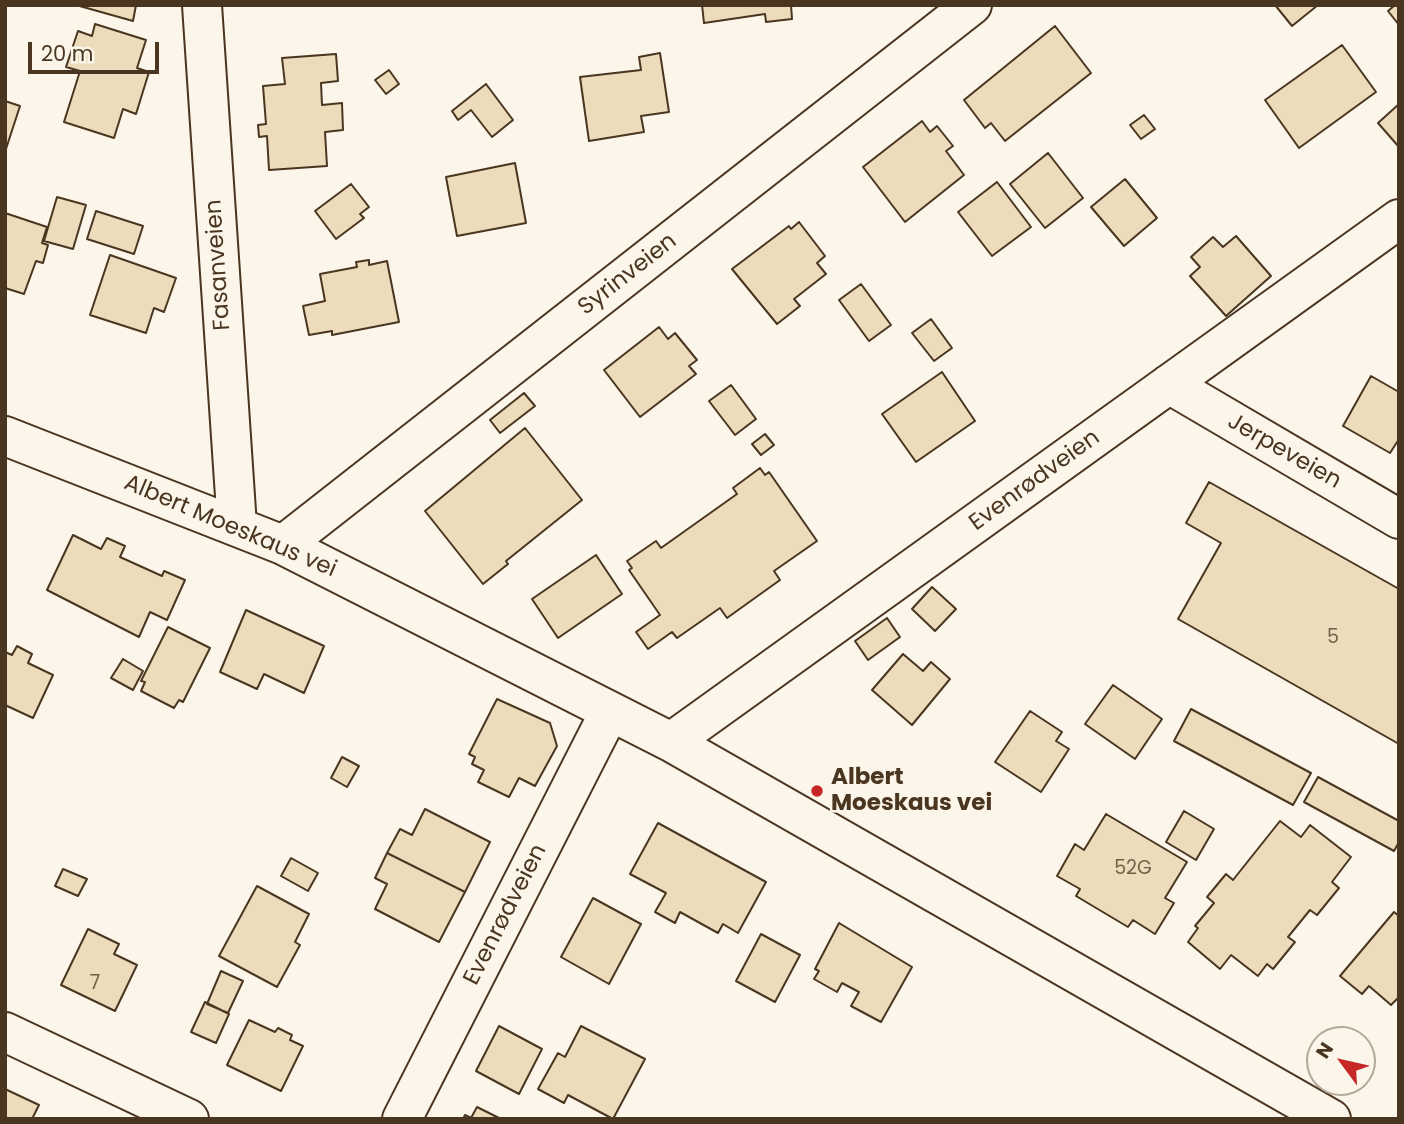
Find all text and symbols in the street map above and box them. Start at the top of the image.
scale bar [32,28,163,72]
text: 20 m [41,39,94,68]
street label: Fasanveien [201,199,237,331]
street label: Syrinveien [573,228,683,322]
street label: Jerpeveien [1222,408,1346,496]
street label: Evenrødveien [964,424,1106,538]
street label: Albert Moeskaus vei [120,470,340,584]
house number: 5 [1327,627,1339,649]
place label: Albert Moeskaus vei [831,764,992,818]
marker: Albert Moeskaus vei [809,783,825,799]
street label: Evenrødveien [459,840,553,990]
house number: 52G [1114,858,1152,880]
house number: 7 [90,973,100,995]
north arrow [1306,1026,1376,1096]
text: N [1309,1037,1340,1064]

